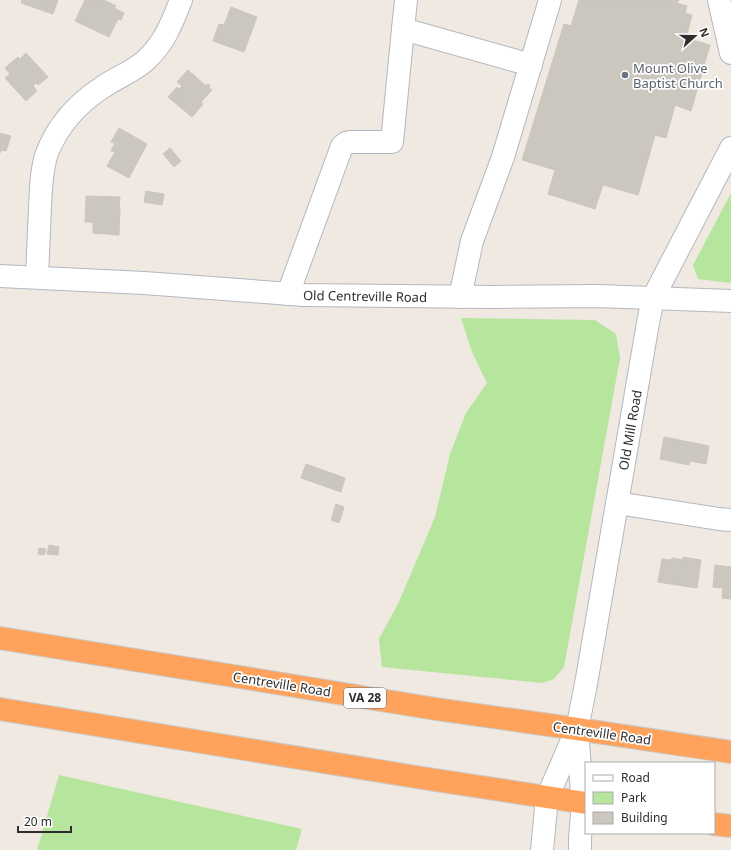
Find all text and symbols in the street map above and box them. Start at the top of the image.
north arrow [675,16,715,56]
text: N [696,25,713,39]
place label: Mount Olive Baptist Church [633,59,723,92]
marker: Mount Olive Baptist Church [620,70,630,80]
street label: Old Centreville Road [303,286,427,306]
street label: Old Mill Road [614,388,646,472]
street label: Centreville Road [232,667,332,701]
road number: VA 28 [344,688,386,708]
street label: Centreville Road [552,717,652,749]
legend [585,762,715,834]
text: Road [621,769,650,786]
text: Park [621,789,647,806]
scale bar [18,808,71,834]
text: Building [621,809,668,826]
text: 20 m [24,813,52,830]

